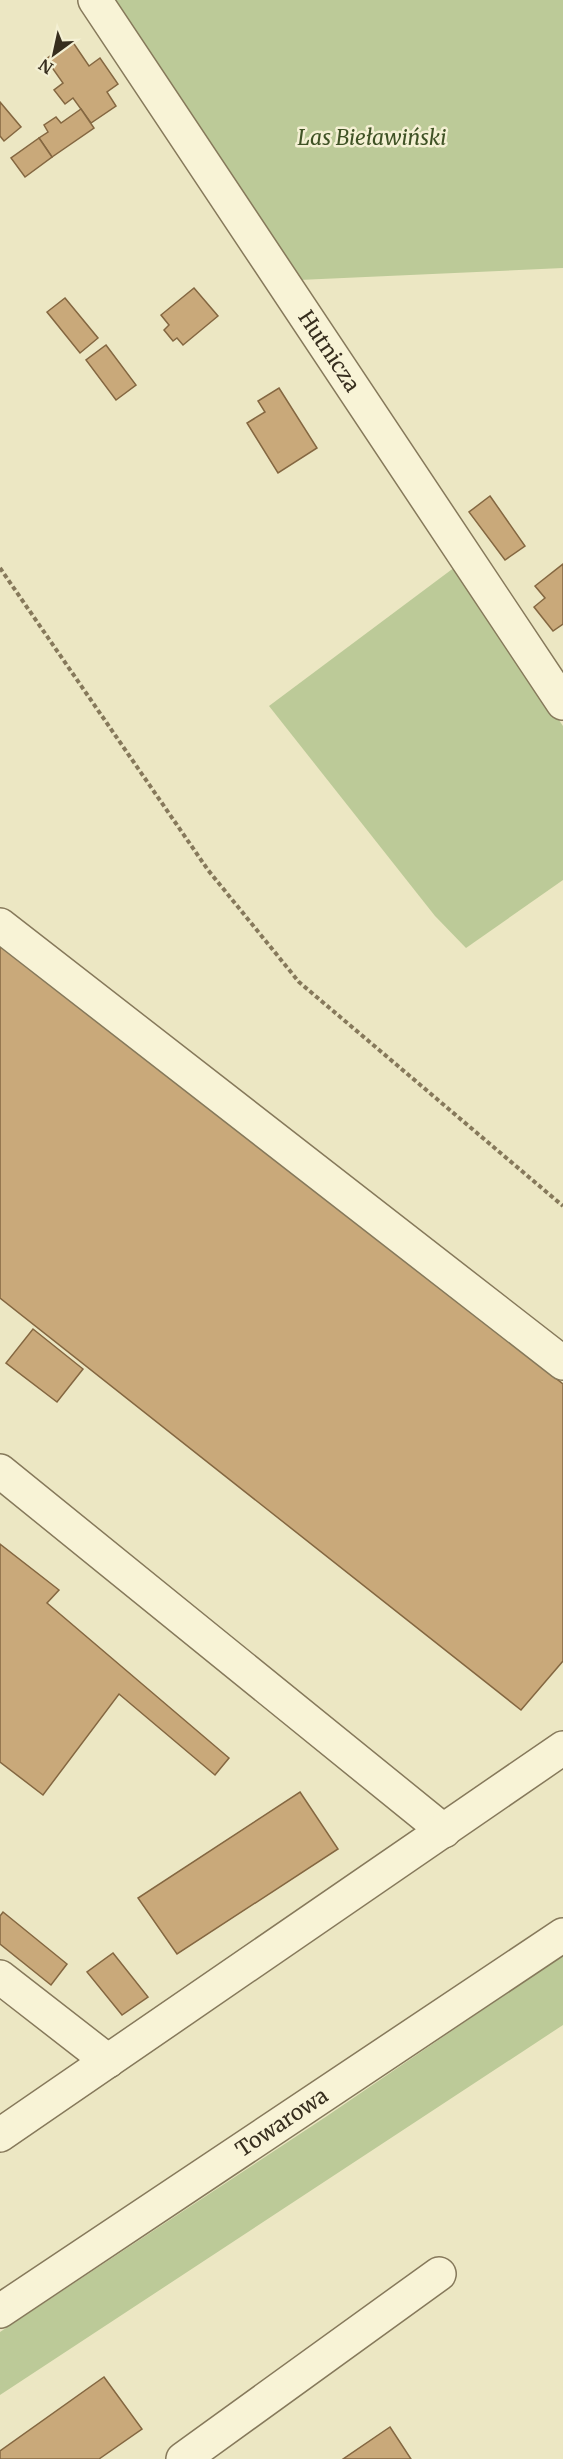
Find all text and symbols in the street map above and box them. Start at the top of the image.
north arrow [24,24,84,84]
text: N [35,55,57,78]
park label: Las Bieławiński [297,124,447,151]
street label: Hutnicza [292,305,366,397]
street label: Towarowa [230,2082,333,2163]

